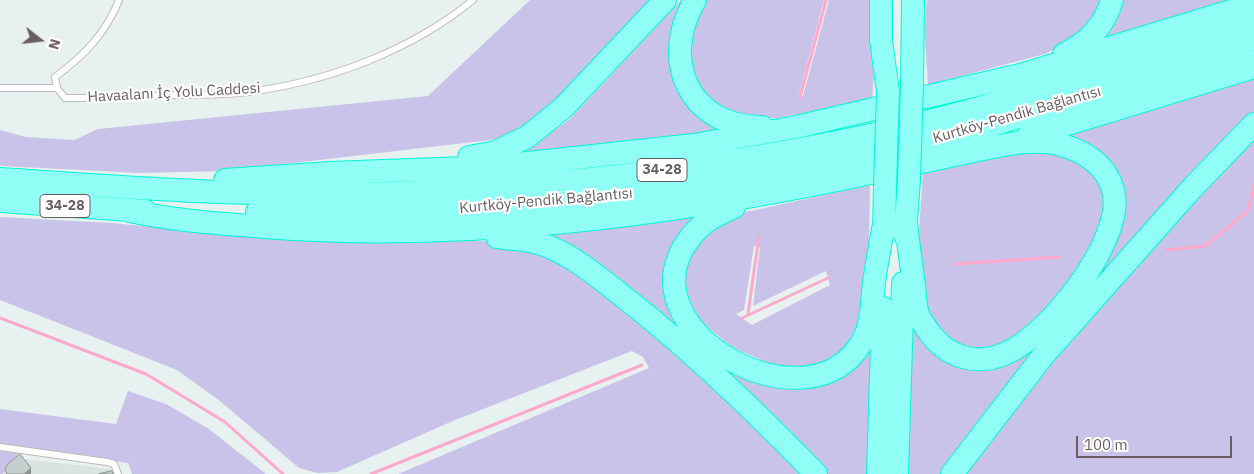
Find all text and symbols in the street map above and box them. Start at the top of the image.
north arrow [15,15,65,65]
text: N [44,37,64,51]
street label: Havaalanı İç Yolu Caddesi [87,79,261,107]
street label: Kurtköy-Pendik Bağlantısı [931,82,1103,148]
road number: 34-28 [637,158,687,182]
street label: Kurtköy-Pendik Bağlantısı [459,184,633,218]
road number: 34-28 [40,195,90,218]
scale bar [1079,426,1235,458]
text: 100 m [1084,435,1128,454]

